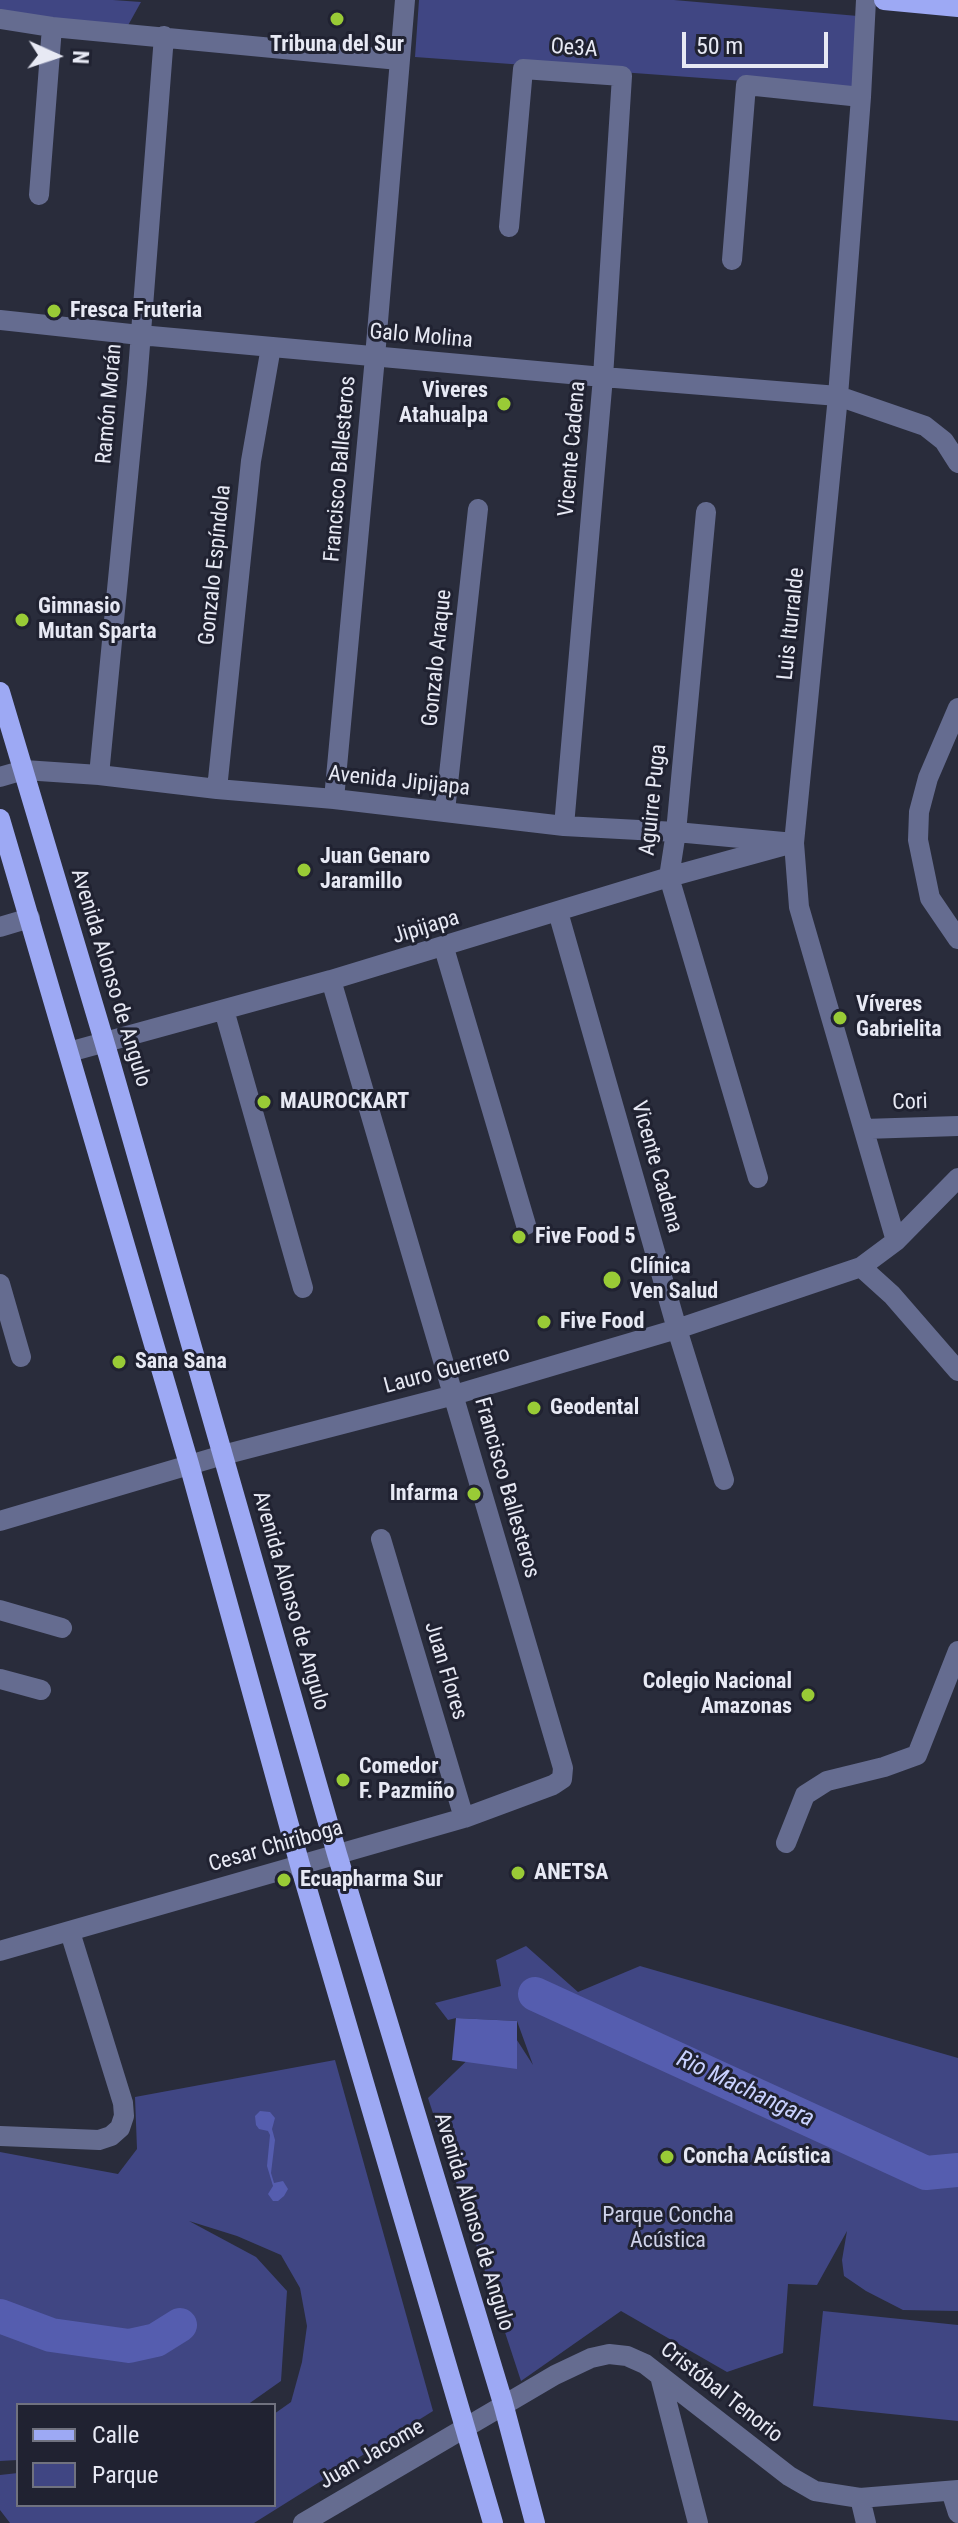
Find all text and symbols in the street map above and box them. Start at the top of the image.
marker: Tribuna del Sur [328,10,346,28]
north arrow [16,16,96,96]
scale bar [686,16,832,66]
place label: Tribuna del Sur [270,32,404,58]
text: 50 m [696,32,743,60]
street label: Oe3A [550,34,598,64]
text: N [68,50,93,65]
place label: Fresca Fruteria [70,298,202,324]
marker: Fresca Fruteria [45,302,63,320]
street label: Galo Molina [368,319,474,355]
street label: Ramón Morán [92,343,128,465]
street label: Francisco Ballesteros [320,375,362,563]
place label: Viveres Atahualpa [399,378,488,430]
street label: Vicente Cadena [554,380,592,518]
marker: Viveres Atahualpa [495,395,513,413]
street label: Gonzalo Espíndola [194,483,238,647]
street label: Luis Iturralde [773,566,811,682]
street label: Gonzalo Araque [418,588,458,728]
place label: Gimnasio Mutan Sparta [38,594,157,646]
marker: Gimnasio Mutan Sparta [13,611,31,629]
street label: Aguirre Puga [635,743,673,857]
street label: Avenida Jipijapa [327,761,471,803]
place label: Juan Genaro Jaramillo [320,844,430,896]
marker: Juan Genaro Jaramillo [295,861,313,879]
street label: Avenida Alonso de Angulo [64,866,156,1090]
street label: Jipijapa [389,905,463,951]
place label: Víveres Gabrielita [856,992,942,1044]
marker: Víveres Gabrielita [831,1009,849,1027]
place label: MAUROCKART [280,1089,409,1115]
street label: Cori [892,1089,928,1117]
marker: MAUROCKART [255,1093,273,1111]
street label: Vicente Cadena [625,1098,687,1236]
place label: Five Food 5 [535,1224,636,1250]
marker: Five Food 5 [510,1228,528,1246]
place label: Clínica Ven Salud [630,1254,718,1306]
marker: Clínica Ven Salud [601,1269,623,1291]
place label: Five Food [560,1309,644,1335]
marker: Five Food [535,1313,553,1331]
street label: Lauro Guerrero [381,1342,513,1400]
place label: Sana Sana [135,1349,227,1375]
marker: Sana Sana [110,1353,128,1371]
street label: Francisco Ballesteros [468,1395,544,1581]
place label: Geodental [550,1395,639,1421]
marker: Geodental [525,1399,543,1417]
place label: Infarma [390,1481,458,1507]
marker: Infarma [465,1485,483,1503]
street label: Avenida Alonso de Angulo [246,1488,334,1714]
street label: Juan Flores [418,1619,472,1723]
place label: Colegio Nacional Amazonas [643,1669,792,1720]
marker: Colegio Nacional Amazonas [799,1686,817,1704]
place label: Comedor F. Pazmiño [359,1754,454,1806]
marker: Comedor F. Pazmiño [334,1771,352,1789]
street label: Cesar Chiriboga [206,1815,346,1879]
place label: ANETSA [534,1860,608,1886]
marker: ANETSA [509,1864,527,1882]
place label: Ecuapharma Sur [300,1867,443,1893]
marker: Ecuapharma Sur [275,1871,293,1889]
water label: Rio Machangara [672,2046,818,2134]
street label: Avenida Alonso de Angulo [427,2110,519,2334]
place label: Concha Acústica [683,2144,831,2170]
marker: Concha Acústica [658,2148,676,2166]
park label: Parque Concha Acústica [602,2203,734,2254]
street label: Cristóbal Tenorio [654,2337,788,2449]
legend [16,2403,276,2507]
street label: Juan Jacome [315,2414,429,2496]
text: Calle [92,2421,139,2449]
text: Parque [92,2461,159,2489]

